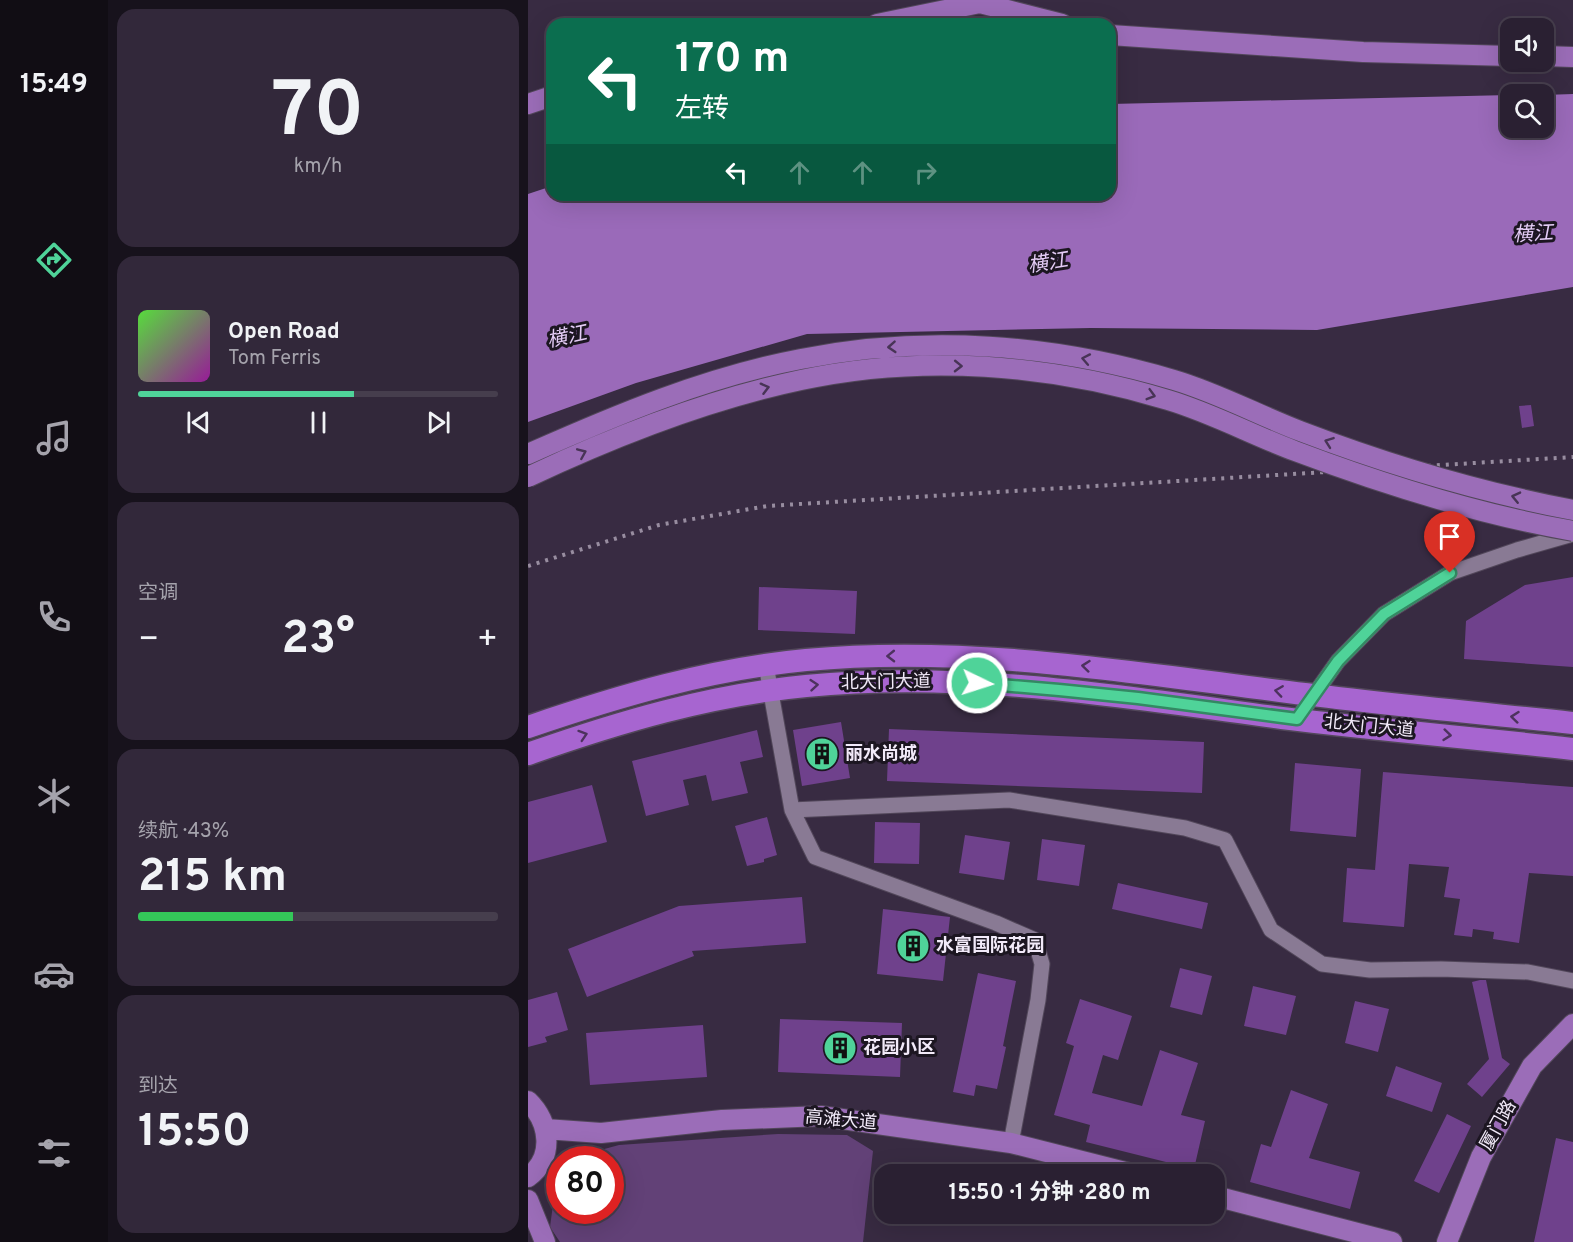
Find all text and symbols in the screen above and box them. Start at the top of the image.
map controls [1500,18,1554,138]
button: sound [1500,18,1554,72]
text: 170 m [675,34,789,87]
icon: left [576,42,654,120]
text: 70 [271,65,365,164]
text: 15:49 [20,68,88,102]
button: search [1500,84,1554,138]
text: 左转 [675,93,729,127]
text: km/h [294,154,342,180]
icon: left [720,156,753,189]
icon: ahead [783,156,816,189]
icon: ahead [846,156,879,189]
icon: right [909,156,942,189]
water label: 横江 [1512,221,1556,249]
icon: directions [33,239,75,281]
water label: 横江 [1026,248,1072,280]
text: Open Road [228,319,340,346]
water label: 横江 [545,321,591,355]
one-way arrow [887,340,896,353]
text: Tom Ferris [228,346,321,372]
one-way arrow [1081,353,1091,366]
one-way arrow [954,360,963,372]
one-way arrow [760,383,770,396]
one-way arrow [1146,387,1156,400]
icon: previous [182,406,215,439]
icon: pause [302,406,335,439]
icon: next [422,406,455,439]
icon: music [33,417,75,459]
one-way arrow [1324,436,1335,449]
one-way arrow [575,448,586,460]
one-way arrow [1511,492,1521,505]
pin [1424,511,1475,573]
icon: arrive [1433,520,1466,553]
text: 空调 [138,581,178,607]
icon: phone [33,596,75,638]
text: 23° [281,612,355,669]
text: − [138,620,159,662]
text: + [477,620,498,662]
one-way arrow [887,650,896,662]
position arrow [945,651,1009,715]
one-way arrow [1081,661,1090,673]
street label: 北大门大道 [841,671,931,695]
one-way arrow [810,679,819,692]
one-way arrow [1275,686,1284,698]
street label: 北大门大道 [1323,711,1415,743]
one-way arrow [1510,711,1519,723]
one-way arrow [1443,728,1452,741]
one-way arrow [577,730,588,742]
building icon: 丽水尚城 [804,736,840,772]
place label: 丽水尚城 [845,743,917,766]
icon: climate [33,775,75,817]
text: 续航 · 43% [138,819,229,845]
text: 215 km [138,850,287,907]
building icon: 水富国际花园 [895,928,931,964]
place label: 水富国际花园 [936,935,1044,958]
icon: car [33,953,75,995]
building icon: 花园小区 [822,1030,858,1066]
place label: 花园小区 [863,1037,935,1060]
text: 到达 [138,1074,178,1100]
street label: 厦门路 [1476,1097,1522,1155]
text: 15:50 [138,1105,251,1162]
street label: 高滩大道 [804,1106,878,1136]
icon: filters [33,1132,75,1174]
speed limit sign: 80 [546,1146,624,1224]
text: 15:50 · 1 分钟 · 280 m [949,1180,1150,1207]

